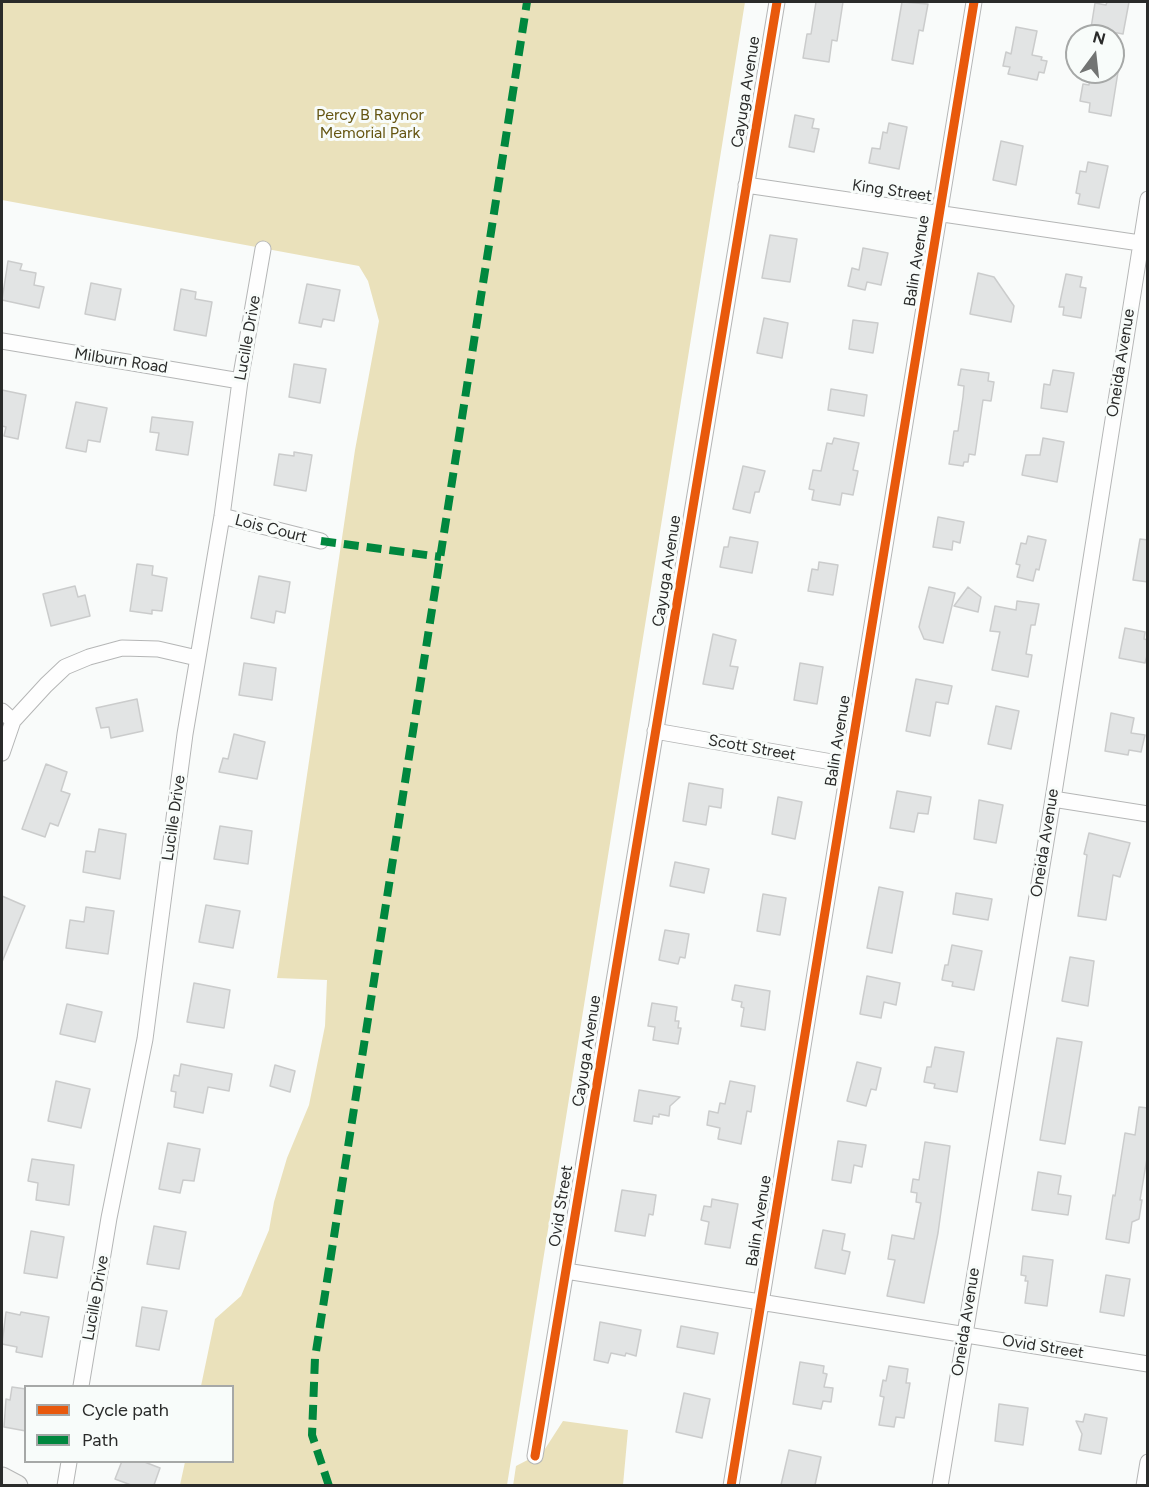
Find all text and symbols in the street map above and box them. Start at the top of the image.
north arrow [1065,24,1125,84]
text: N [1091,27,1108,49]
street label: Cayuga Avenue [728,35,764,149]
park label: Percy B Raynor Memorial Park [316,105,424,143]
street label: King Street [851,176,933,206]
street label: Balin Avenue [900,214,934,308]
street label: Lucille Drive [231,294,265,382]
street label: Oneida Avenue [1103,307,1139,419]
street label: Milburn Road [73,344,169,378]
street label: Lois Court [233,511,309,547]
street label: Cayuga Avenue [649,514,685,628]
street label: Balin Avenue [821,694,855,788]
street label: Scott Street [707,731,797,765]
street label: Lucille Drive [158,774,190,862]
street label: Oneida Avenue [1027,787,1063,899]
street label: Cayuga Avenue [569,994,605,1108]
street label: Ovid Street [545,1164,577,1248]
street label: Balin Avenue [742,1174,776,1268]
street label: Lucille Drive [79,1254,113,1342]
street label: Oneida Avenue [948,1266,984,1378]
street label: Ovid Street [1001,1331,1085,1363]
legend [24,1385,234,1463]
text: Cycle path [82,1399,169,1421]
text: Path [82,1429,118,1451]

